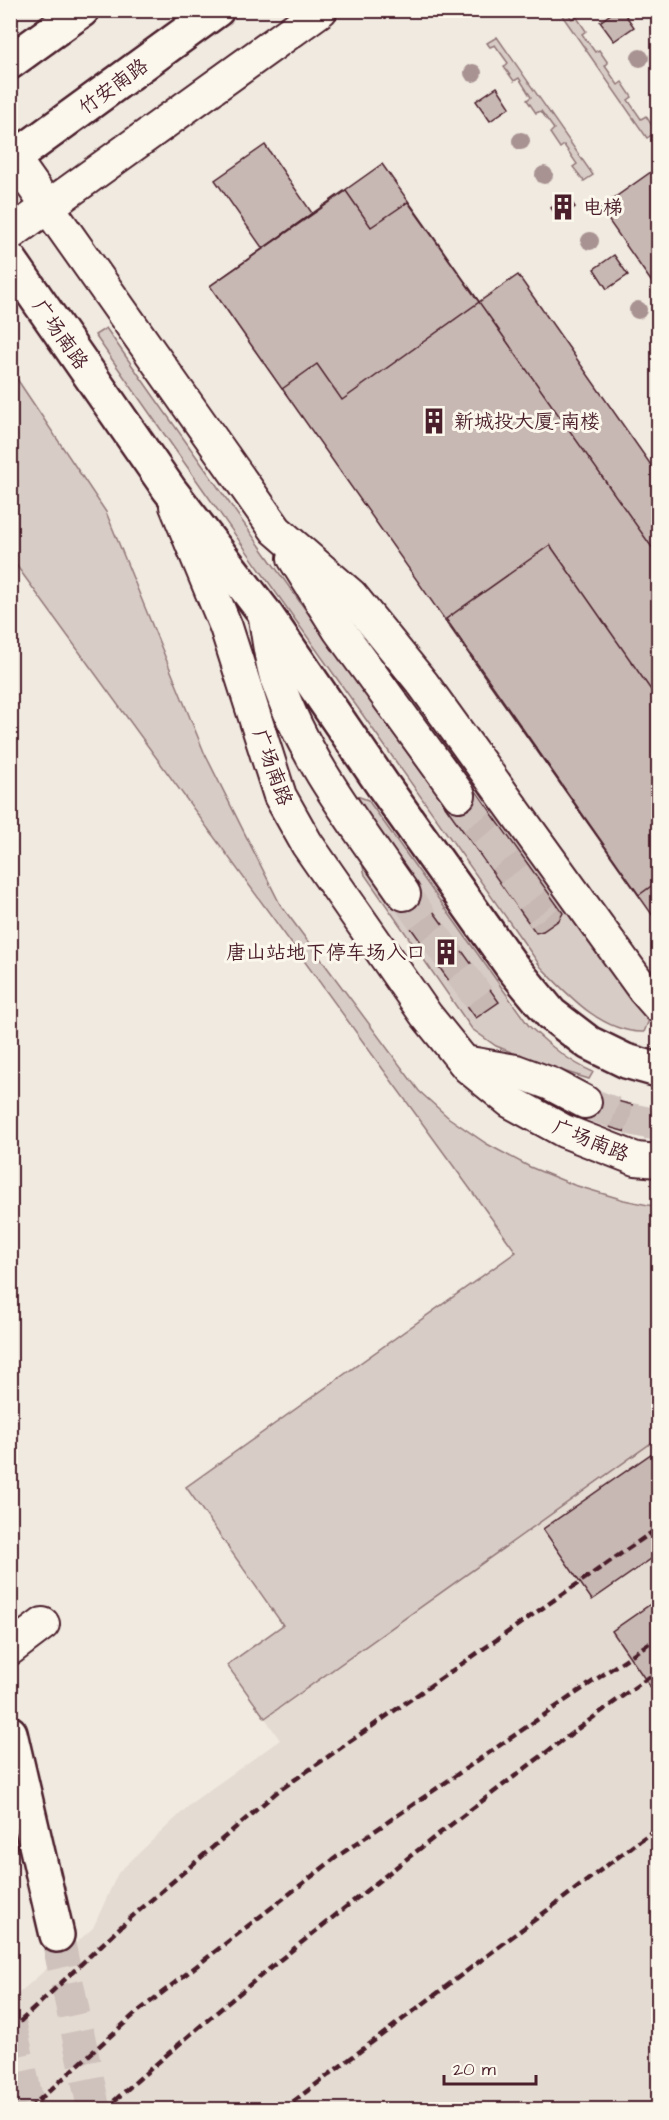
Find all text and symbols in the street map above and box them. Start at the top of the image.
street label: 竹安南路 [73,51,155,122]
building icon: 电梯 [548,192,578,222]
place label: 电梯 [583,194,623,222]
street label: 广场南路 [26,294,95,376]
building icon: 新城投大厦-南楼 [419,406,449,436]
place label: 新城投大厦-南楼 [454,408,600,436]
street label: 广场南路 [245,725,299,811]
building icon: 唐山站地下停车场入口 [431,937,461,967]
place label: 唐山站地下停车场入口 [226,939,426,967]
street label: 广场南路 [548,1113,634,1169]
scale bar [444,2048,536,2086]
text: 20 m [453,2057,496,2082]

